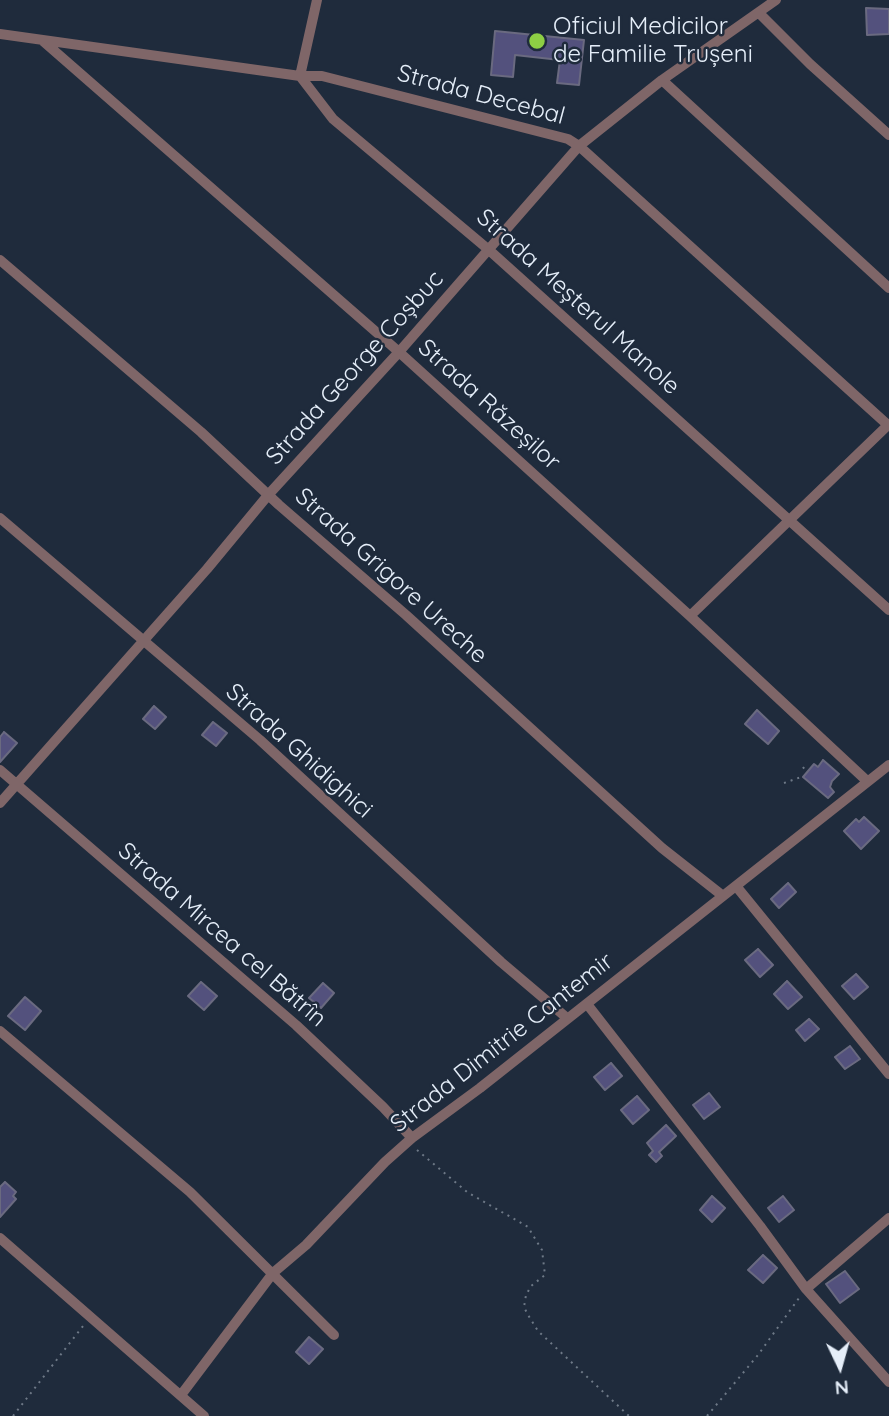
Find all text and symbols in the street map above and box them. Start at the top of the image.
place label: Oficiul Medicilor de Familie Trușeni [553,13,753,69]
marker: Oficiul Medicilor de Familie Trușeni [527,31,547,51]
street label: Strada Decebal [394,59,568,131]
street label: Strada Meșterul Manole [470,203,686,401]
street label: Strada George Coșbuc [260,265,450,471]
street label: Strada Răzeșilor [412,334,566,476]
street label: Strada Grigore Ureche [289,482,493,670]
street label: Strada Ghidighici [220,678,378,824]
street label: Strada Mircea cel Bătrîn [112,837,332,1033]
street label: Strada Dimitrie Cantemir [385,947,619,1139]
north arrow [805,1332,875,1402]
text: N [834,1375,850,1400]

